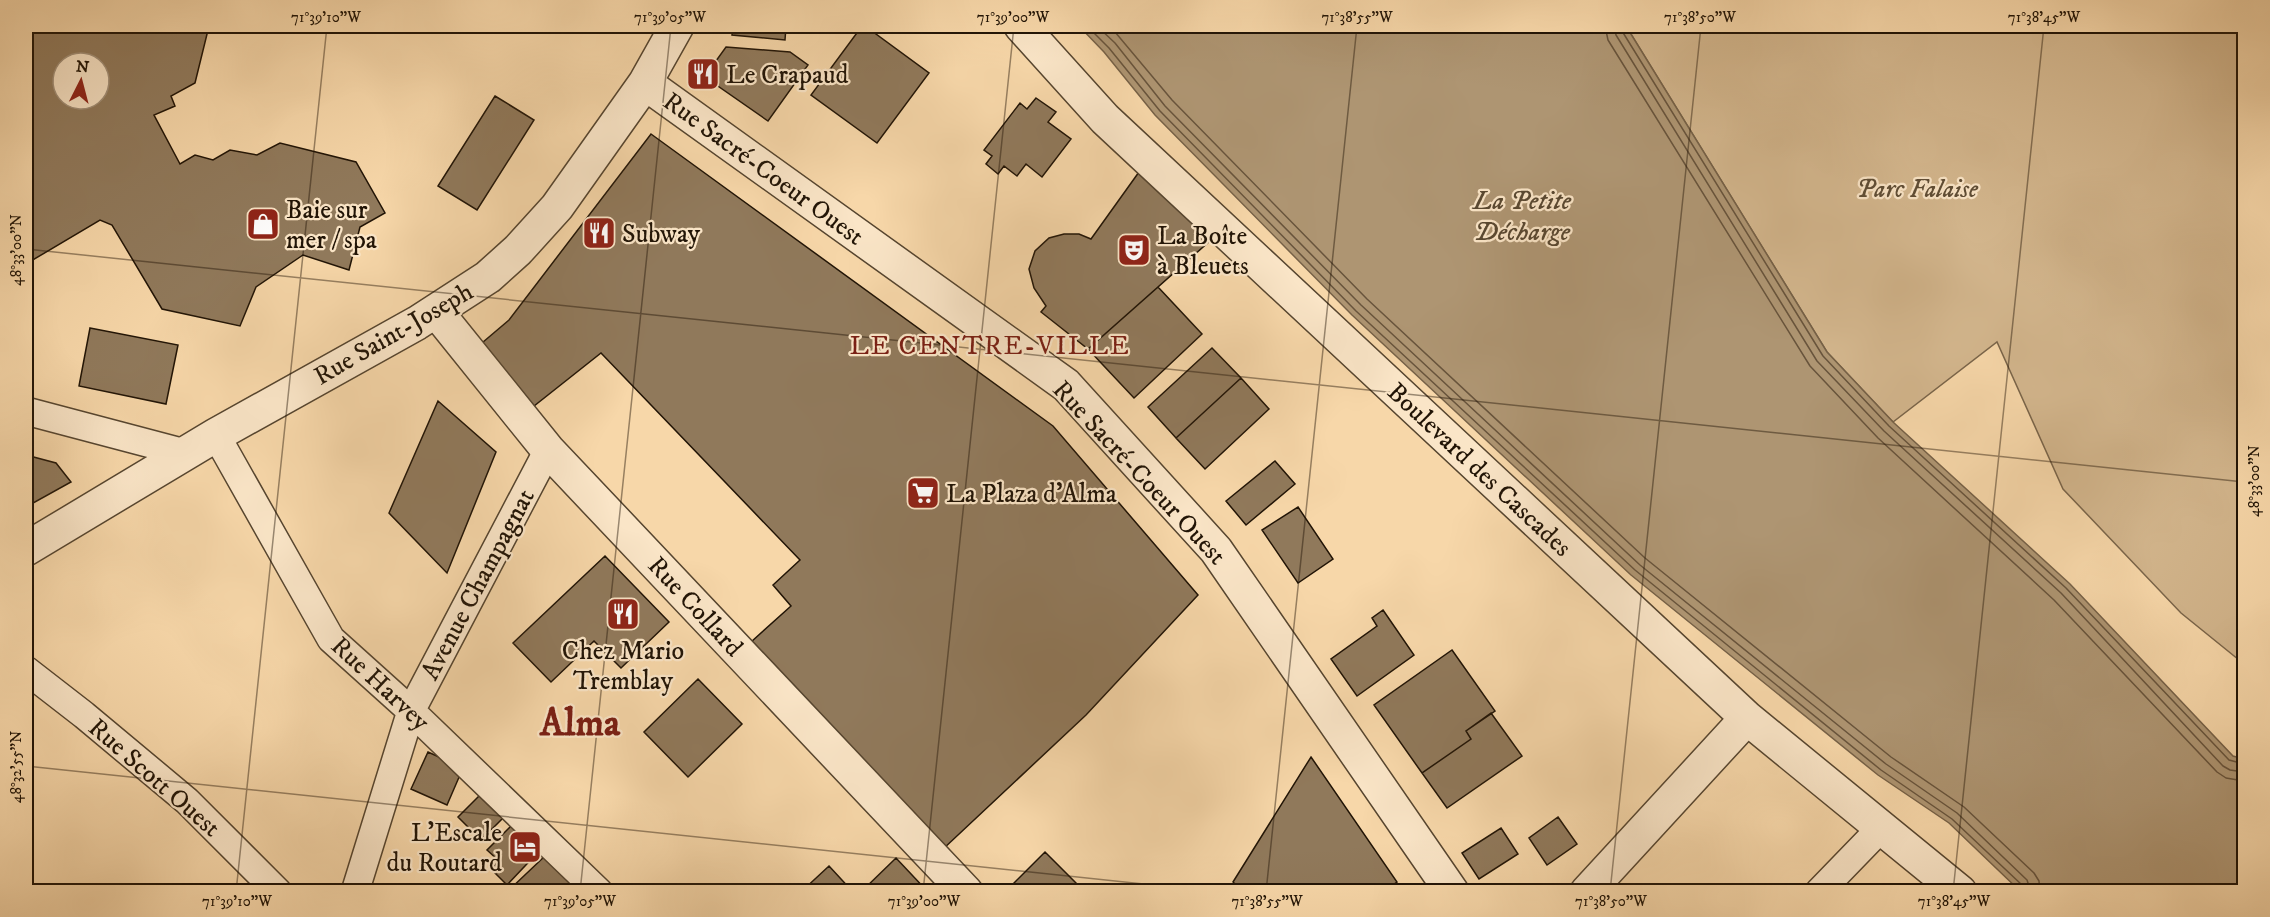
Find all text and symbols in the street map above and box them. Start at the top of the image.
text: 71°39'10"W [291,8,361,27]
text: 71°39'05"W [634,8,706,27]
text: 71°39'00"W [977,8,1049,27]
text: 71°38'55"W [1321,8,1393,27]
text: 71°38'50"W [1664,8,1736,27]
text: 71°38'45"W [2008,8,2080,27]
north arrow [51,51,111,111]
text: N [75,56,90,78]
restaurant icon: Le Crapaud [685,56,721,92]
place label: Le Crapaud [726,59,849,92]
street label: Rue Sacré-Coeur Ouest [656,85,870,253]
park label: Parc Falaise [1856,173,1979,206]
water label: La Petite Décharge [1471,184,1572,249]
place label: Baie sur mer / spa [286,194,377,257]
shop icon: Baie sur mer / spa [245,206,281,242]
text: 48°33'00"N [7,214,26,286]
restaurant icon: Subway [581,215,617,251]
place label: Subway [622,218,701,251]
place label: La Boîte à Bleuets [1157,220,1249,283]
theatre icon: La Boîte à Bleuets [1116,232,1152,268]
street label: Rue Saint-Joseph [308,275,480,393]
district label: LE CENTRE-VILLE [850,329,1130,363]
street label: Rue Sacré-Coeur Ouest [1045,374,1233,572]
street label: Boulevard des Cascades [1380,376,1578,564]
text: 48°33'00"N [2245,445,2264,517]
supermarket icon: La Plaza d'Alma [905,475,941,511]
place label: La Plaza d'Alma [946,478,1117,511]
street label: Avenue Champagnat [414,483,543,686]
street label: Rue Collard [640,550,750,664]
restaurant icon: Chez Mario Tremblay [605,596,641,632]
street label: Rue Harvey [324,630,437,739]
place label: Chez Mario Tremblay [562,635,684,698]
district label: Alma [539,700,621,748]
street label: Rue Scott Ouest [81,712,227,845]
text: 48°32'55"N [7,731,26,803]
place label: L'Escale du Routard [387,817,502,880]
hotel icon: L'Escale du Routard [507,829,543,865]
text: 71°39'10"W [202,892,272,911]
text: 71°39'05"W [544,892,616,911]
text: 71°39'00"W [888,892,960,911]
text: 71°38'55"W [1231,892,1303,911]
text: 71°38'50"W [1575,892,1647,911]
text: 71°38'45"W [1918,892,1990,911]

